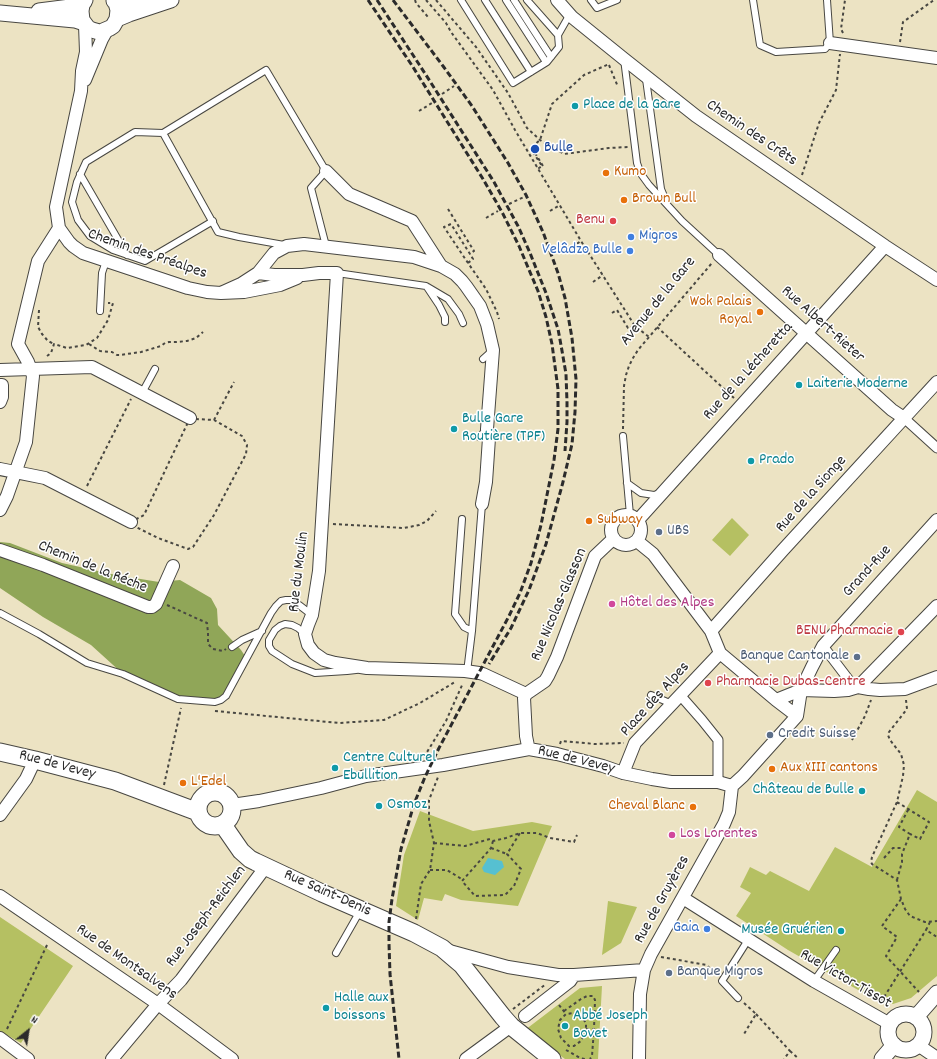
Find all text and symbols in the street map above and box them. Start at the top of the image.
place label: Place de la Gare [583,96,680,116]
street label: Chemin des Crêts [702,97,800,171]
marker: Place de la Gare [570,101,580,111]
place label: Bulle [544,139,573,159]
marker: Bulle [529,143,541,155]
place label: Kumo [614,163,646,183]
marker: Kumo [601,168,611,178]
place label: Brown Bull [632,190,696,210]
marker: Brown Bull [619,195,629,205]
place label: Benu [576,211,605,231]
marker: Benu [608,216,618,226]
street label: Chemin des Préalpes [85,226,209,284]
place label: Migros [639,227,678,247]
marker: Migros [626,232,636,242]
place label: Velâdzo Bulle [542,241,622,261]
marker: Velâdzo Bulle [625,246,635,256]
street label: Avenue de la Gare [617,254,701,350]
street label: Rue Albert-Rieter [776,282,868,368]
place label: Wok Palais Royal [690,293,752,331]
marker: Wok Palais Royal [755,307,765,317]
street label: Rue de la Lécheretta [700,319,798,425]
place label: Laiterie Moderne [807,375,908,395]
marker: Laiterie Moderne [794,380,804,390]
place label: Bulle Gare Routière (TPF) [462,410,545,448]
marker: Bulle Gare Routière (TPF) [449,424,459,434]
place label: Prado [759,451,794,471]
street label: Rue de la Sionge [772,452,852,538]
marker: Prado [746,456,756,466]
place label: Subway [597,511,642,531]
marker: Subway [584,516,594,526]
place label: UBS [667,522,689,542]
marker: UBS [654,527,664,537]
street label: Rue du Moulin [286,531,314,613]
street label: Chemin de la Réche [35,537,149,599]
street label: Grand-Rue [840,542,896,602]
street label: Rue Nicolas-Glasson [528,546,592,664]
place label: Hôtel des Alpes [620,594,714,614]
marker: Hôtel des Alpes [607,599,617,609]
place label: BENU Pharmacie [796,622,893,642]
marker: BENU Pharmacie [896,627,906,637]
place label: Banque Cantonale [740,647,849,667]
marker: Banque Cantonale [852,652,862,662]
street label: Place des Alpes [617,659,695,741]
place label: Pharmacie Dubas-Centre [716,673,866,693]
marker: Pharmacie Dubas-Centre [703,678,713,688]
place label: Credit Suisse [778,725,856,745]
marker: Credit Suisse [765,730,775,740]
street label: Rue de Vevey [536,742,616,780]
street label: Rue de Vevey [17,747,97,785]
place label: Centre Culturel Ebullition [343,749,436,787]
place label: Aux XIII cantons [780,759,878,779]
marker: Centre Culturel Ebullition [330,763,340,773]
marker: Aux XIII cantons [767,764,777,774]
place label: L'Edel [191,773,226,793]
marker: L'Edel [178,778,188,788]
place label: Château de Bulle [752,781,854,801]
marker: Château de Bulle [857,786,867,796]
place label: Osmoz [387,796,427,816]
place label: Cheval Blanc [608,797,685,817]
marker: Osmoz [374,801,384,811]
marker: Cheval Blanc [688,802,698,812]
place label: Los Lorentes [680,825,758,845]
marker: Los Lorentes [667,830,677,840]
street label: Rue de Gruyères [631,853,695,947]
street label: Rue Joseph-Reichlen [163,862,251,972]
street label: Rue Saint-Denis [280,866,374,922]
place label: Gaia [673,919,699,939]
street label: Rue de Montsalvens [72,921,180,1005]
place label: Musée Gruérien [741,921,833,941]
marker: Gaia [702,924,712,934]
marker: Musée Gruérien [836,926,846,936]
street label: Rue Victor-Tissot [796,946,894,1014]
place label: Banque Migros [677,963,763,983]
marker: Banque Migros [664,968,674,978]
place label: Halle aux boissons [334,989,388,1027]
marker: Halle aux boissons [321,1003,331,1013]
place label: Abbé Joseph Bovet [573,1007,648,1045]
north arrow [8,1011,48,1051]
text: N [28,1012,40,1029]
marker: Abbé Joseph Bovet [560,1021,570,1031]

